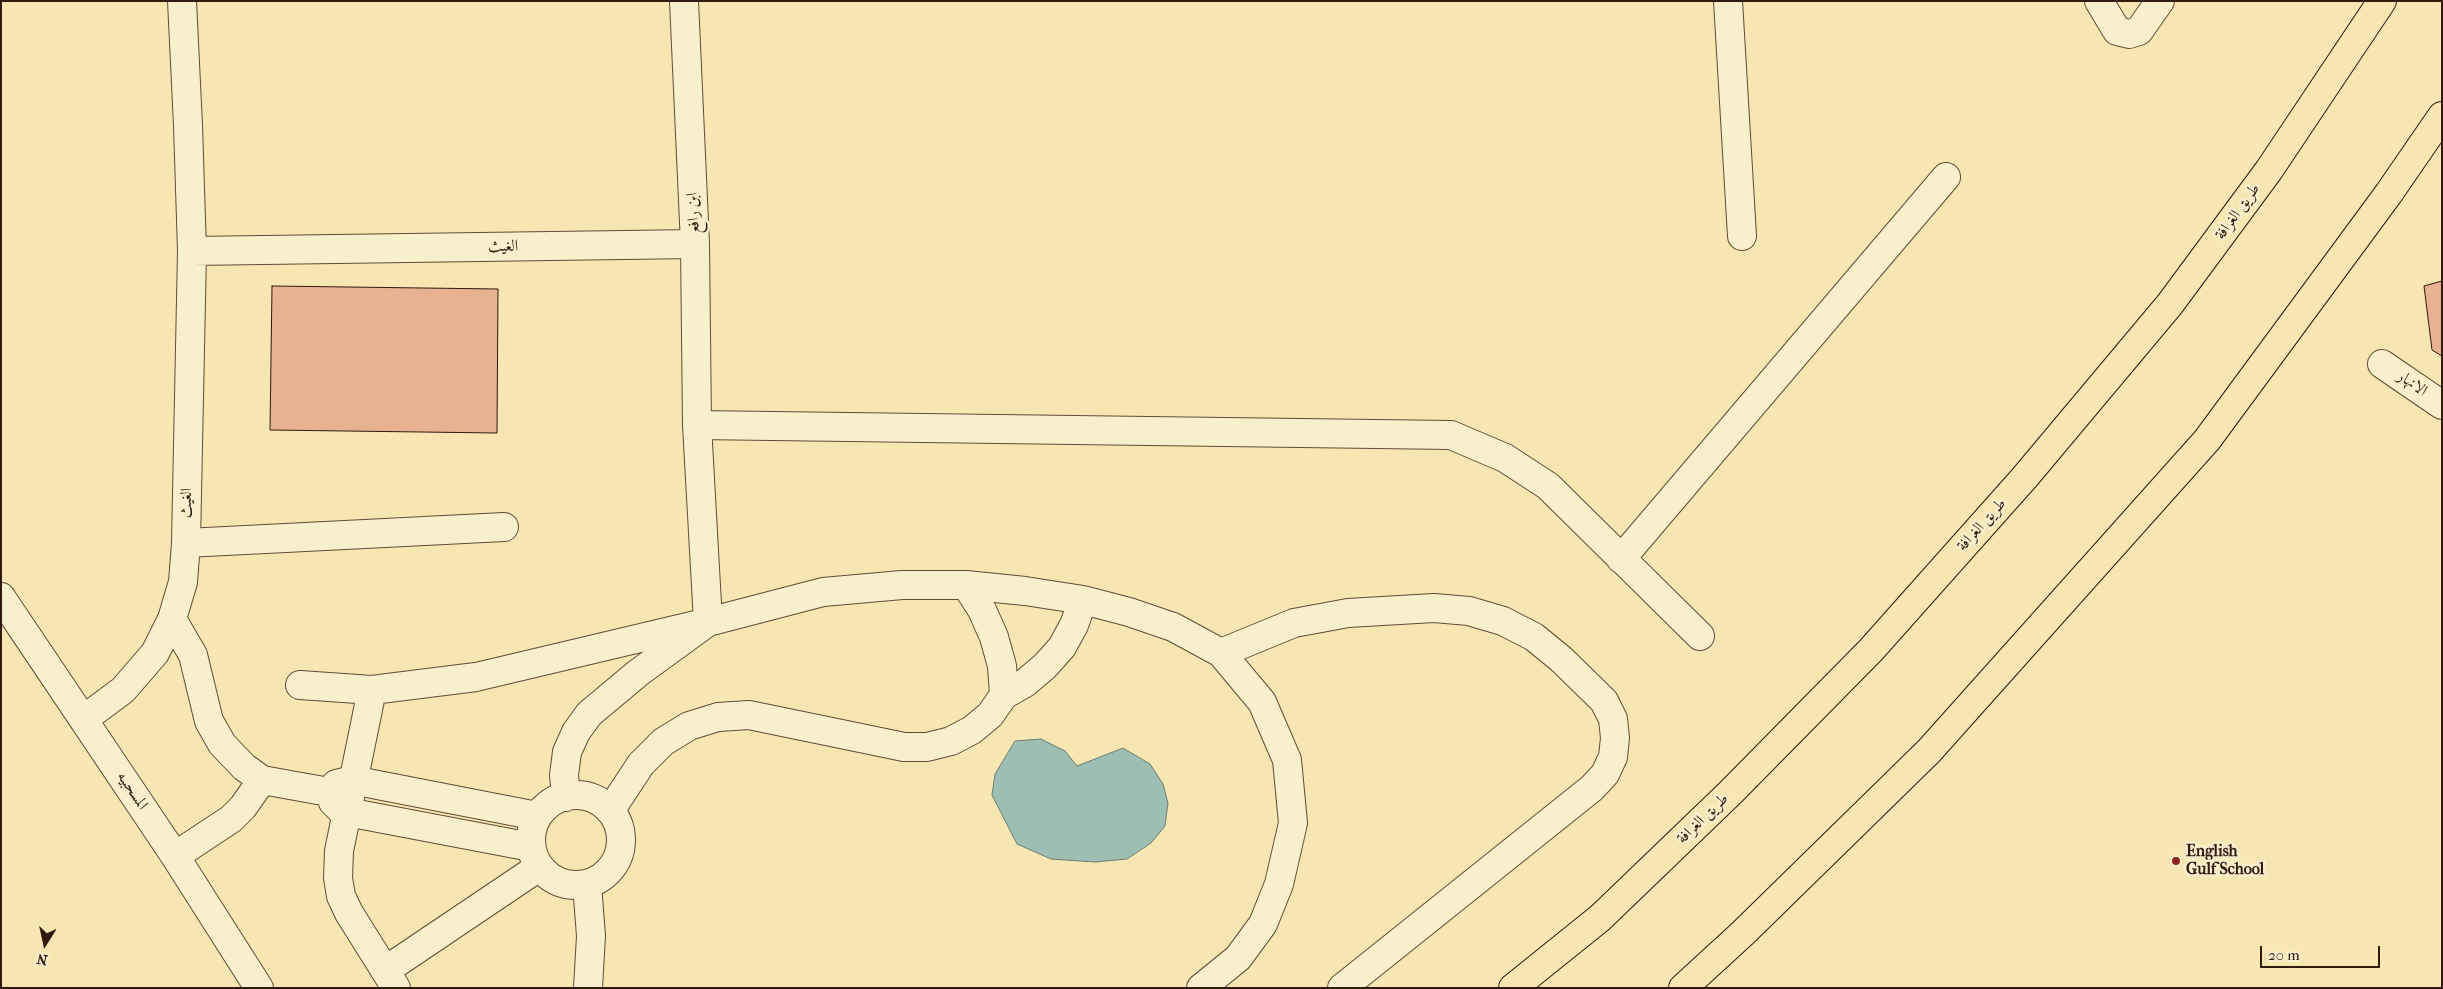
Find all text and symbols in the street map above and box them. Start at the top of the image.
street label: طريق الغرافة [2211,180,2265,244]
street label: ابن رافع [683,192,705,234]
street label: الغيث [488,237,518,257]
street label: الانهار [2393,367,2431,401]
street label: الغيث [177,488,197,518]
street label: طريق الغرافة [1953,495,2011,555]
street label: المسحبيه [112,768,152,814]
street label: طريق الغرافة [1673,790,1733,848]
place label: English Gulf School [2186,842,2264,880]
marker: English Gulf School [2170,855,2182,867]
north arrow [20,919,70,969]
scale bar [2263,936,2383,968]
text: 20 m [2268,946,2300,964]
text: N [36,950,49,969]

